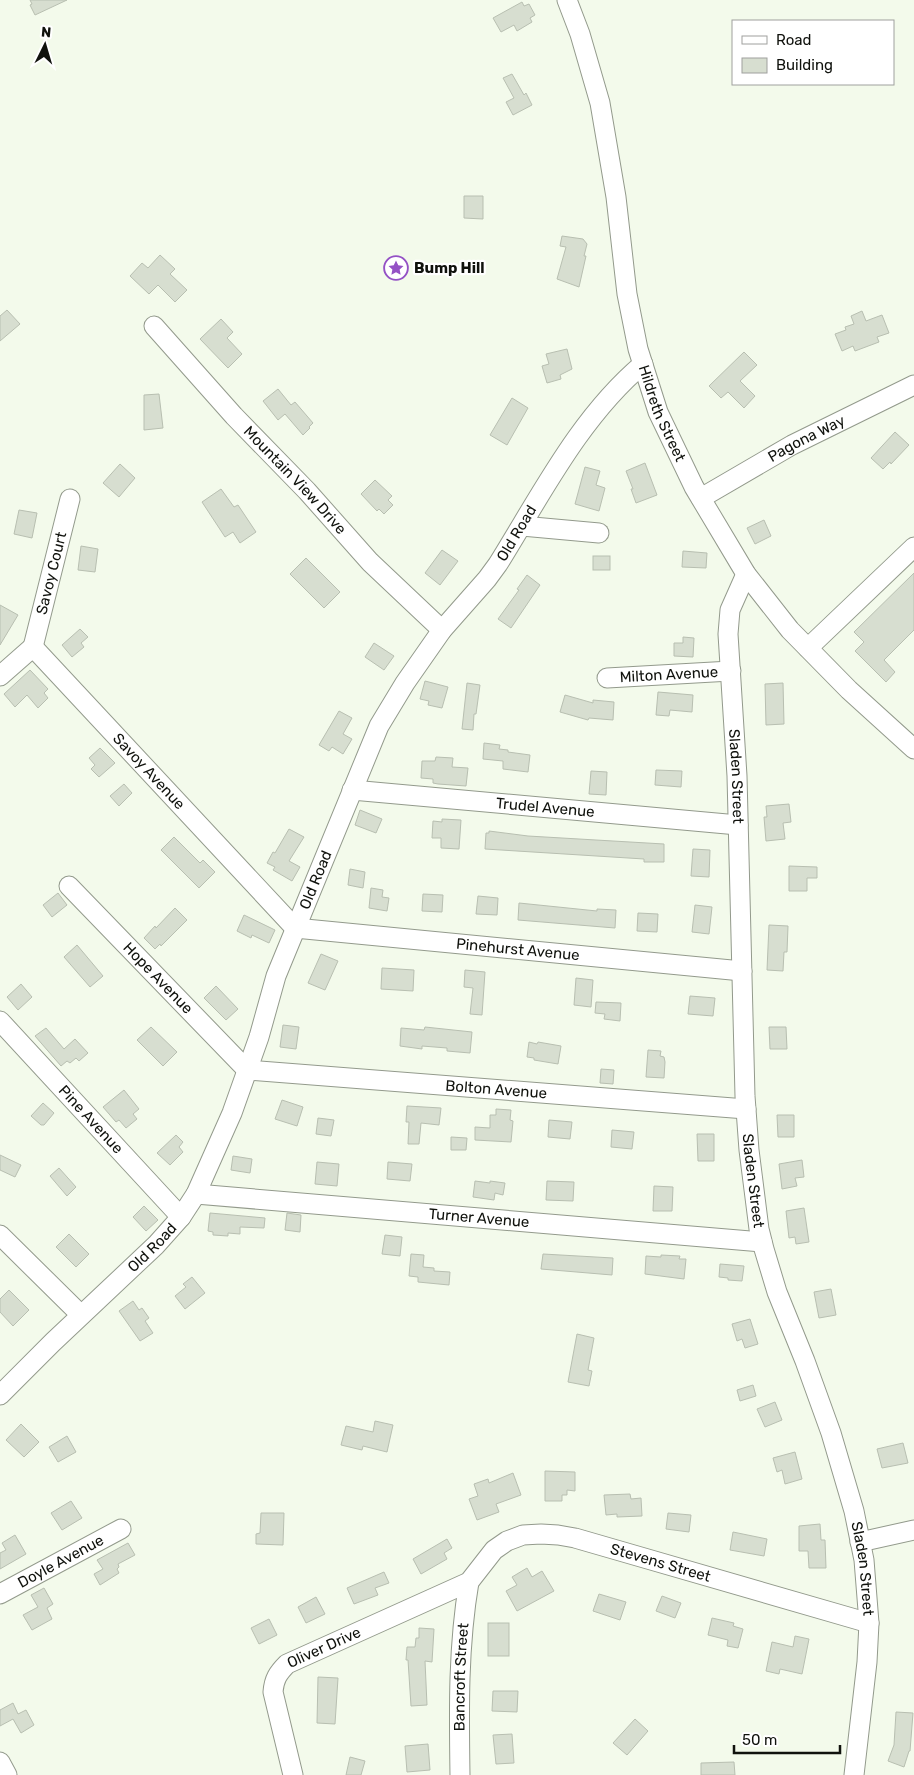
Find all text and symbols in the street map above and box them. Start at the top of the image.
north arrow [20,20,70,70]
legend [732,20,894,85]
text: N [40,24,52,41]
text: Road [776,31,812,49]
text: Building [776,56,833,74]
place icon: Bump Hill [383,255,409,281]
place label: Bump Hill [414,259,485,277]
street label: Hildreth Street [635,363,690,465]
street label: Pagona Way [765,411,848,466]
street label: Mountain View Drive [240,422,350,538]
street label: Old Road [493,502,540,565]
street label: Savoy Court [32,530,70,617]
street label: Milton Avenue [619,663,719,686]
street label: Sladen Street [725,728,747,824]
street label: Savoy Avenue [109,730,189,813]
street label: Trudel Avenue [495,794,595,821]
street label: Old Road [295,848,336,912]
street label: Pinehurst Avenue [455,935,580,964]
street label: Hope Avenue [119,938,197,1018]
street label: Bolton Avenue [445,1077,548,1102]
street label: Pine Avenue [55,1082,127,1157]
street label: Sladen Street [739,1133,768,1229]
street label: Turner Avenue [428,1205,530,1231]
street label: Old Road [124,1219,180,1276]
street label: Sladen Street [847,1520,877,1617]
street label: Doyle Avenue [15,1531,107,1592]
street label: Stevens Street [608,1540,713,1586]
street label: Bancroft Street [450,1622,472,1731]
street label: Oliver Drive [284,1623,364,1672]
scale bar [734,1722,840,1754]
text: 50 m [742,1731,777,1749]

